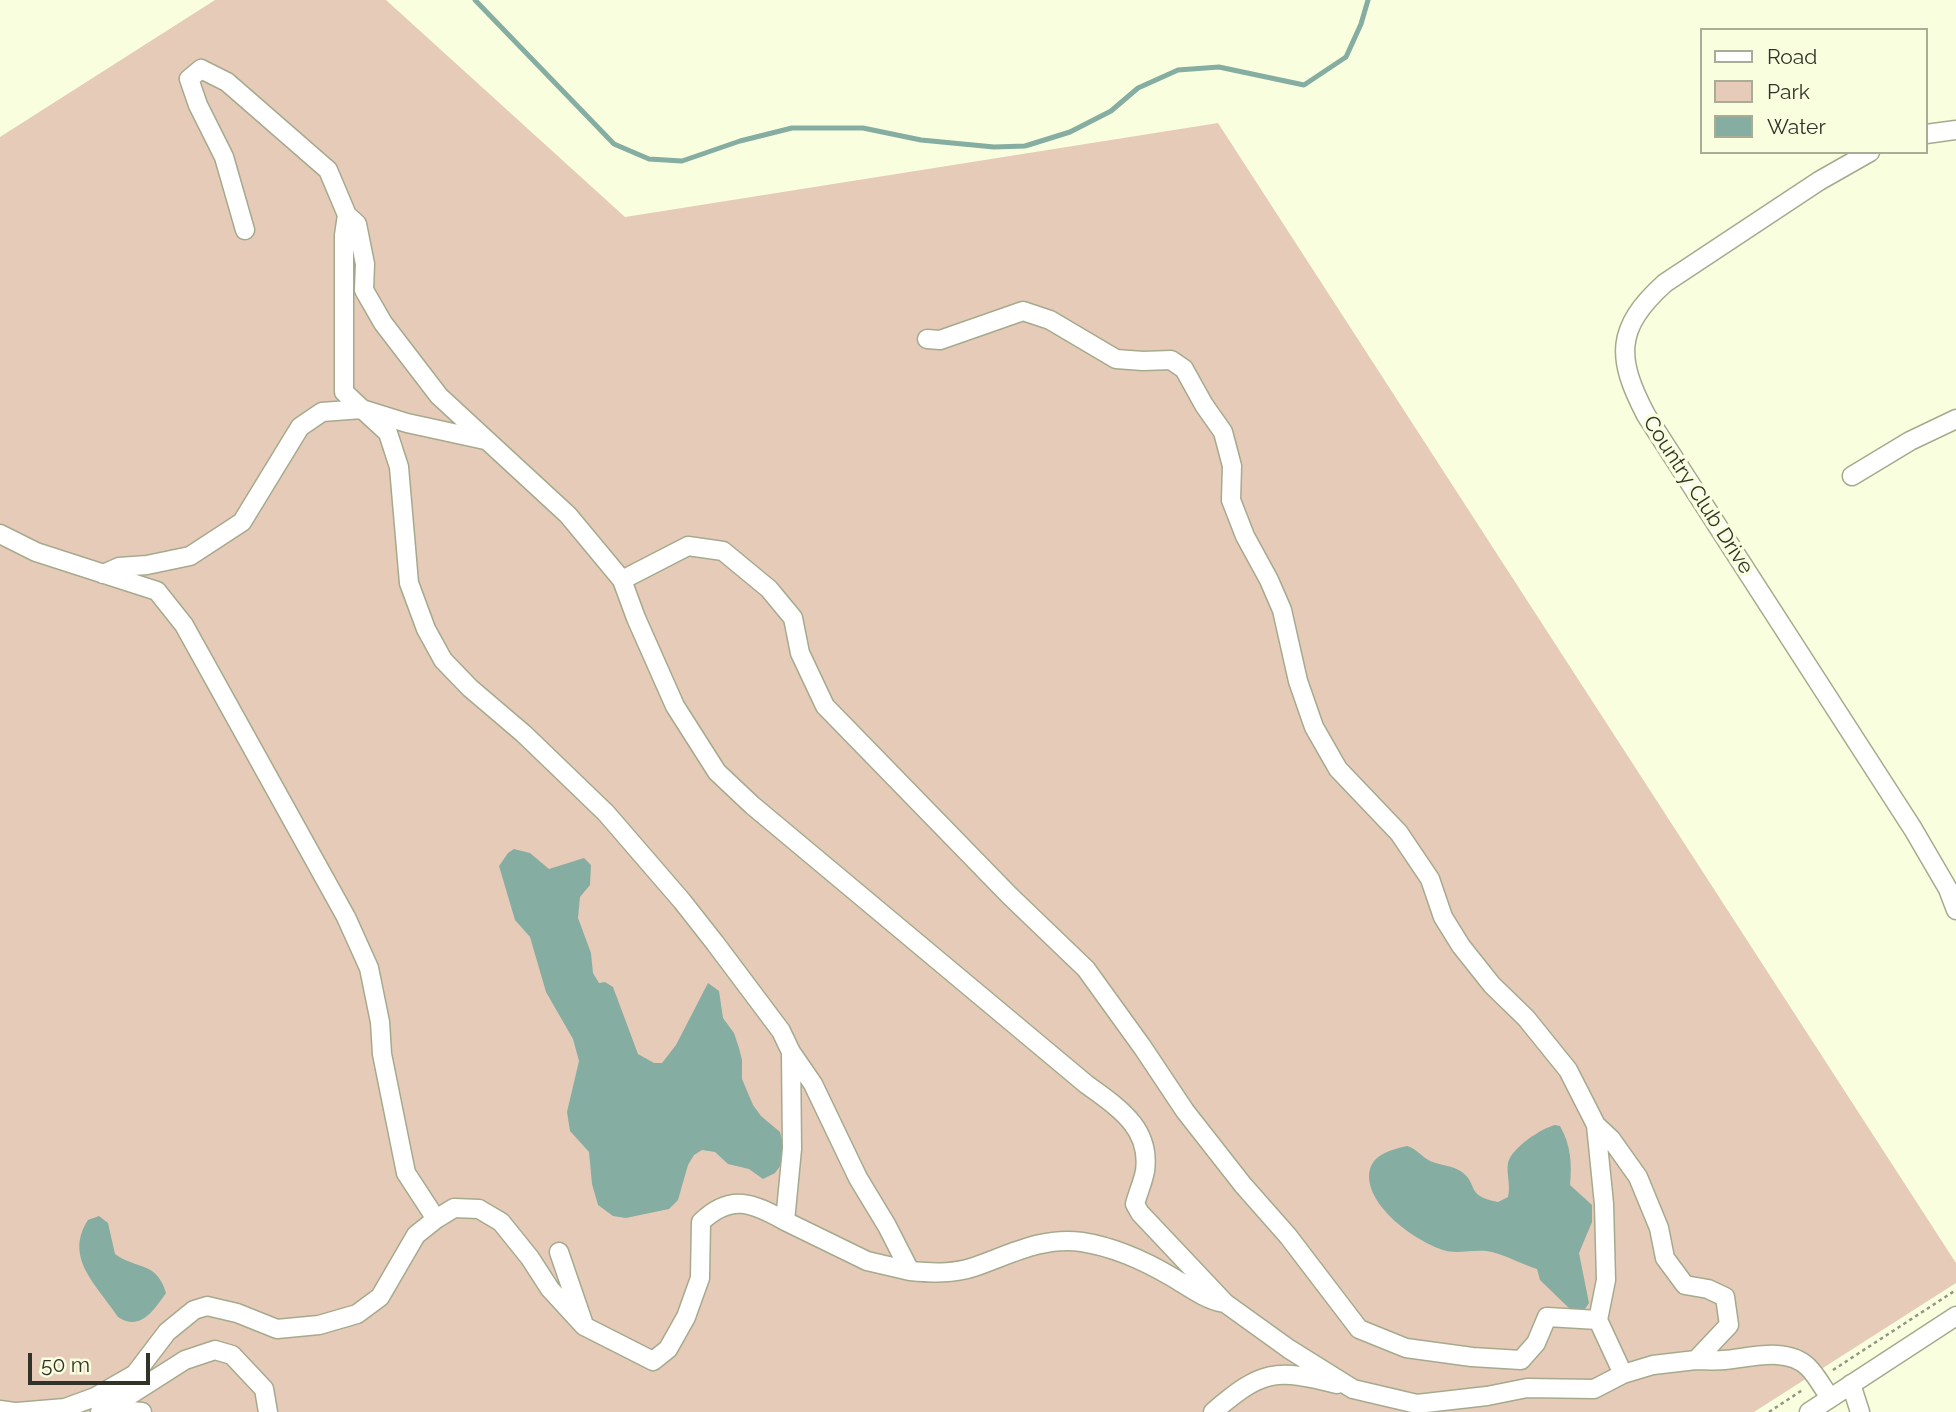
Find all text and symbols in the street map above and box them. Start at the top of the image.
legend [1700,28,1928,154]
text: Road [1767,44,1817,69]
text: Park [1767,79,1810,104]
text: Water [1767,114,1826,139]
street label: Country Club Drive [1637,411,1759,579]
scale bar [32,1338,154,1382]
text: 50 m [41,1352,90,1377]

